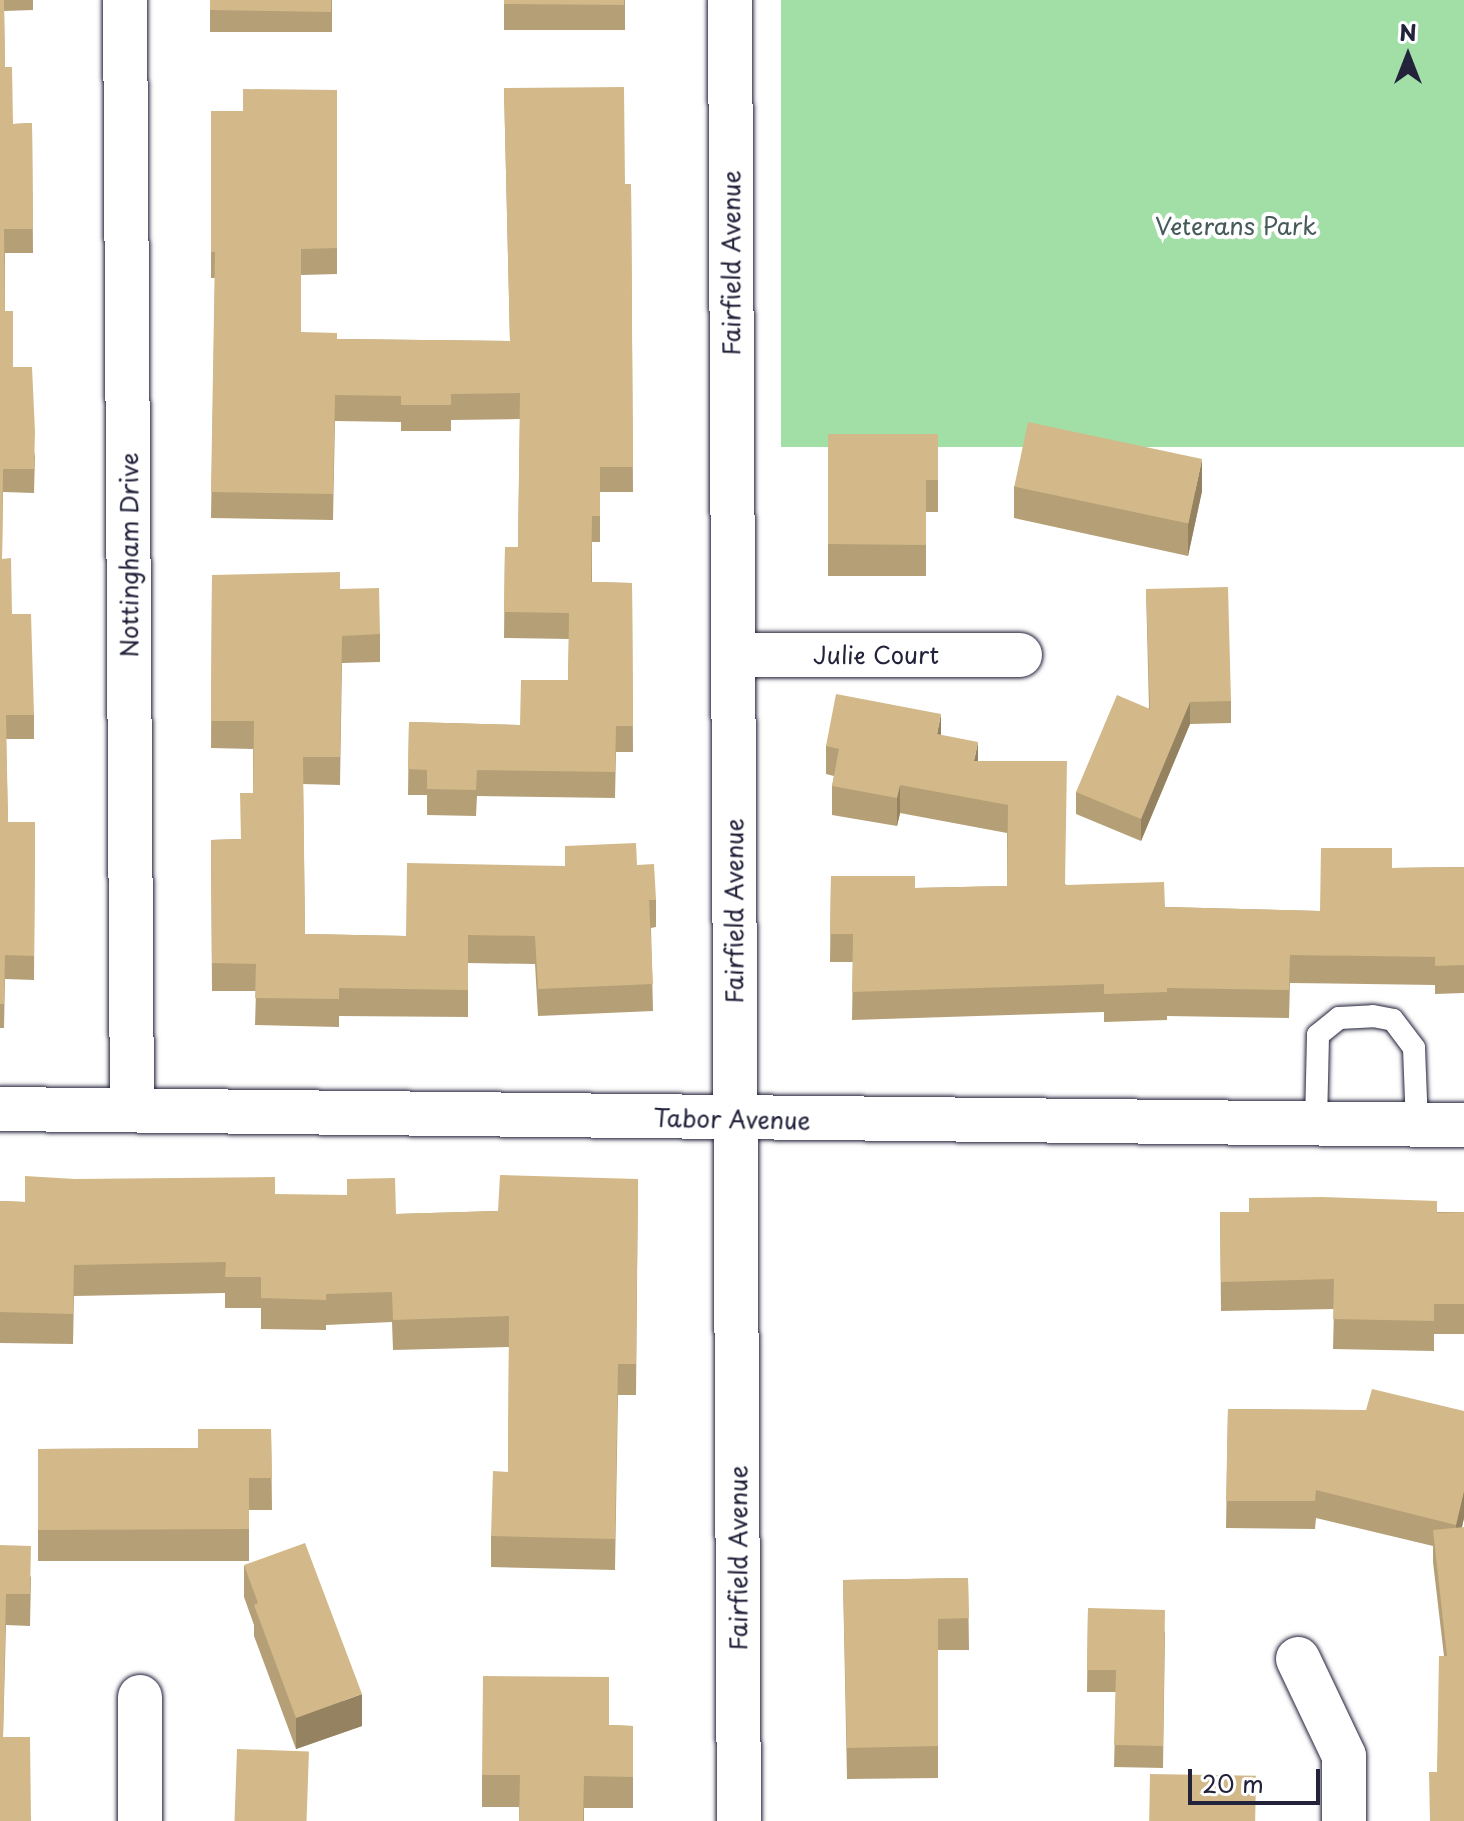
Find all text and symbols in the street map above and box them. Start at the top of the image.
text: N [1399,15,1417,48]
north arrow [1368,16,1448,96]
street label: Fairfield Avenue [717,171,745,355]
park label: Veterans Park [1156,212,1316,240]
street label: Nottingham Drive [115,452,143,658]
street label: Julie Court [812,641,940,669]
street label: Fairfield Avenue [720,819,748,1003]
street label: Tabor Avenue [653,1103,811,1135]
street label: Fairfield Avenue [724,1466,752,1650]
scale bar [1192,1753,1324,1803]
text: 20 m [1202,1765,1264,1801]

